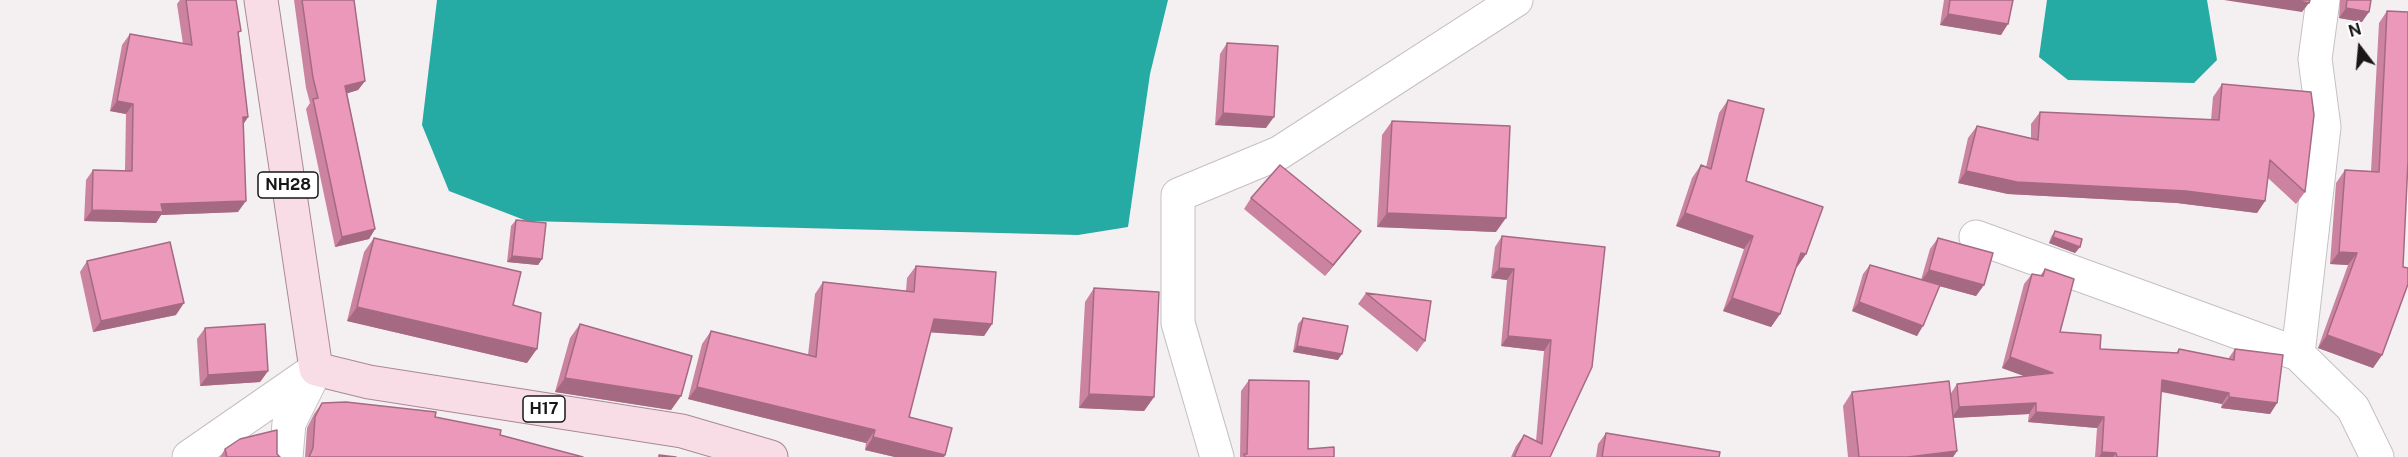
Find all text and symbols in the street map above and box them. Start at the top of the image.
north arrow [2330,18,2390,78]
text: N [2346,19,2364,41]
road number: NH28 [258,172,318,198]
road number: H17 [523,396,565,422]

